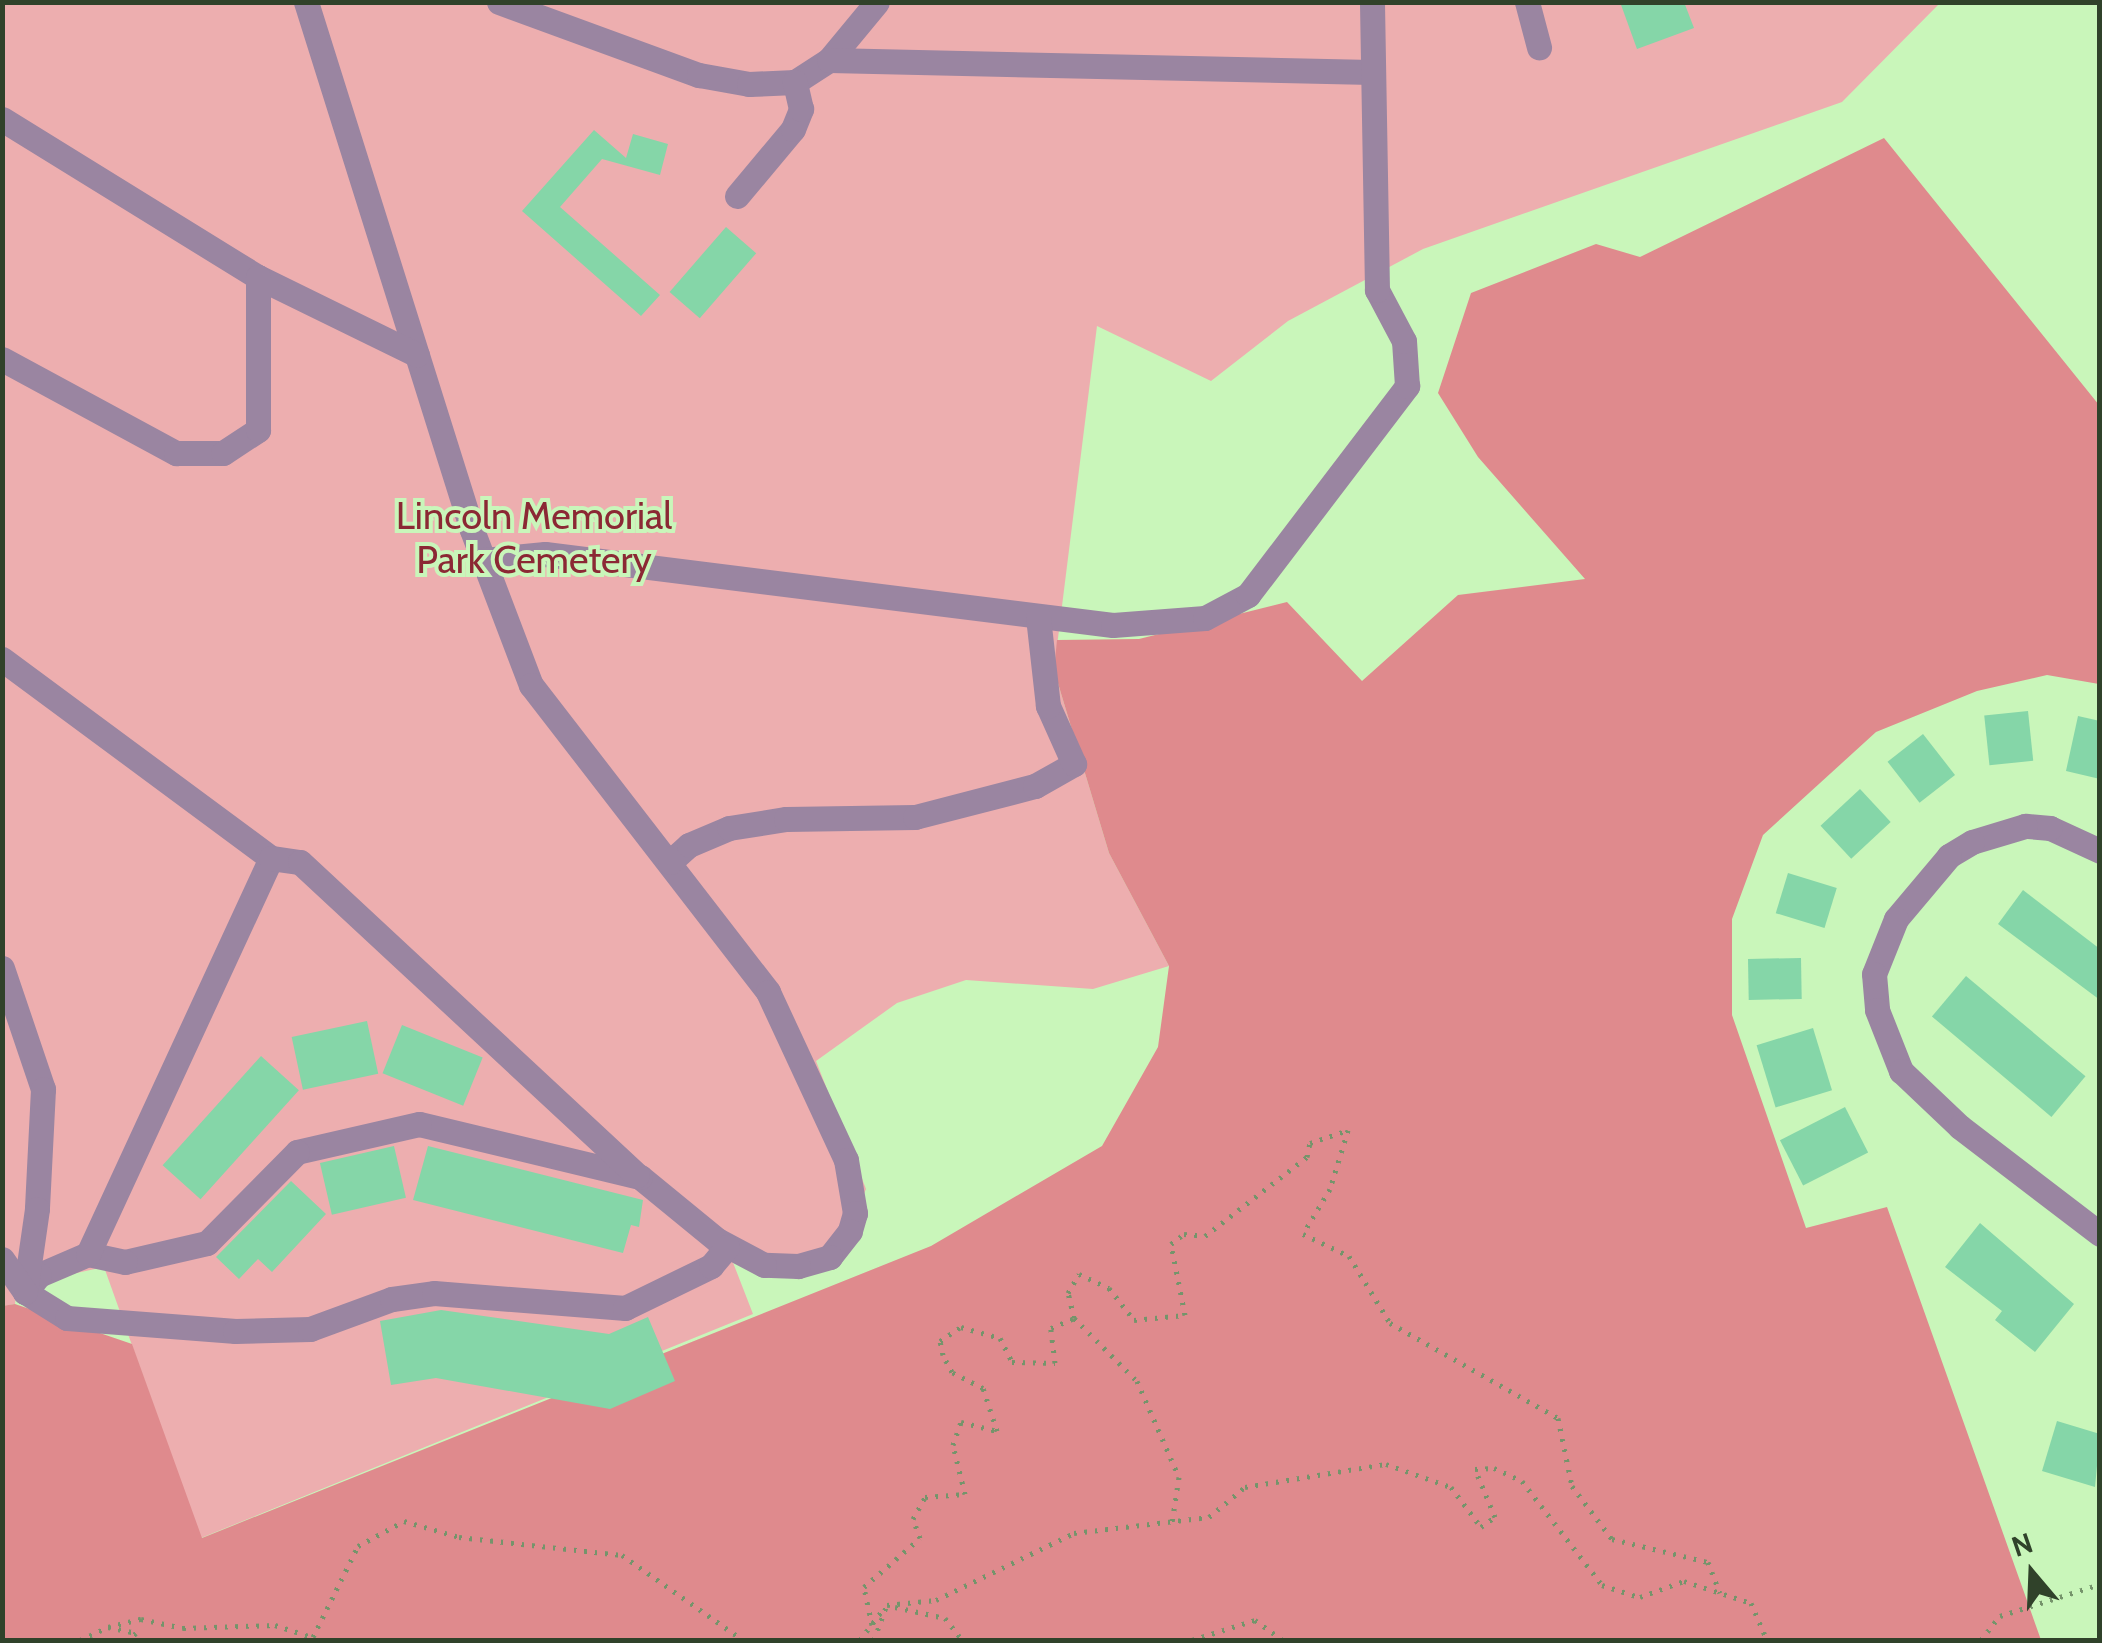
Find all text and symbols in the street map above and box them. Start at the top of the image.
park label: Lincoln Memorial Park Cemetery [396,493,672,582]
north arrow [1982,1523,2082,1623]
text: N [2007,1525,2037,1564]

